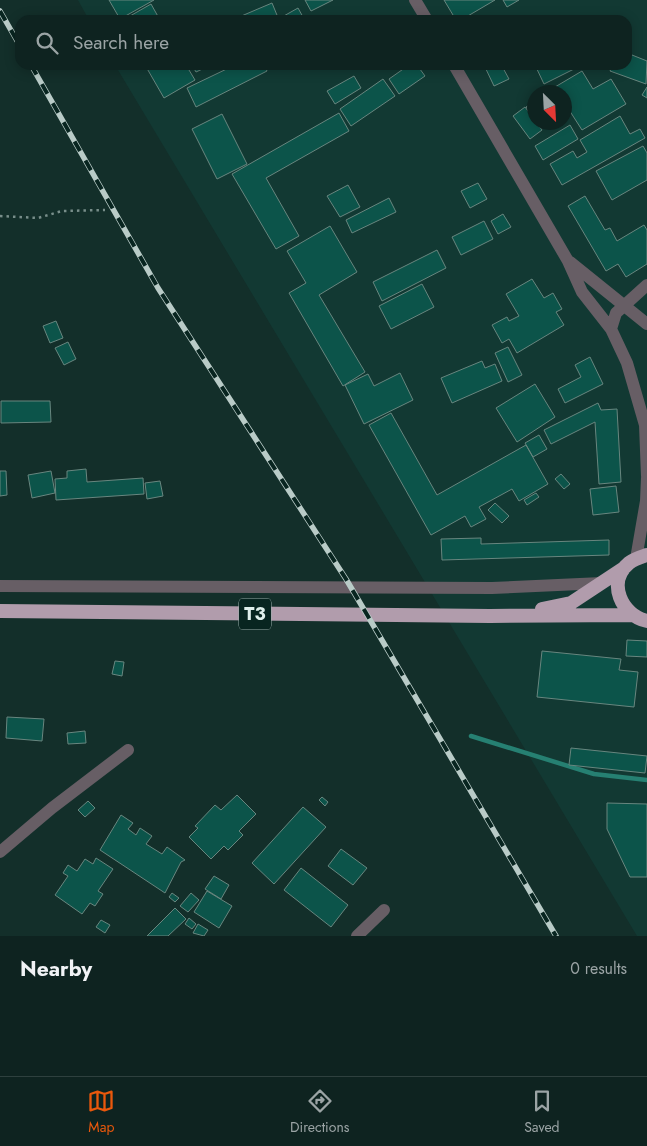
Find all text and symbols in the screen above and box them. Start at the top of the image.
search box [15,15,632,70]
icon: search [33,29,61,57]
text: Search here [73,29,169,56]
north arrow [527,85,572,130]
road number: T3 [239,598,271,630]
text: Nearby [20,954,92,984]
text: 0 results [570,957,627,980]
tab: Map [87,1087,115,1137]
tab: Directions [290,1087,349,1137]
tab: Saved [524,1087,560,1137]

